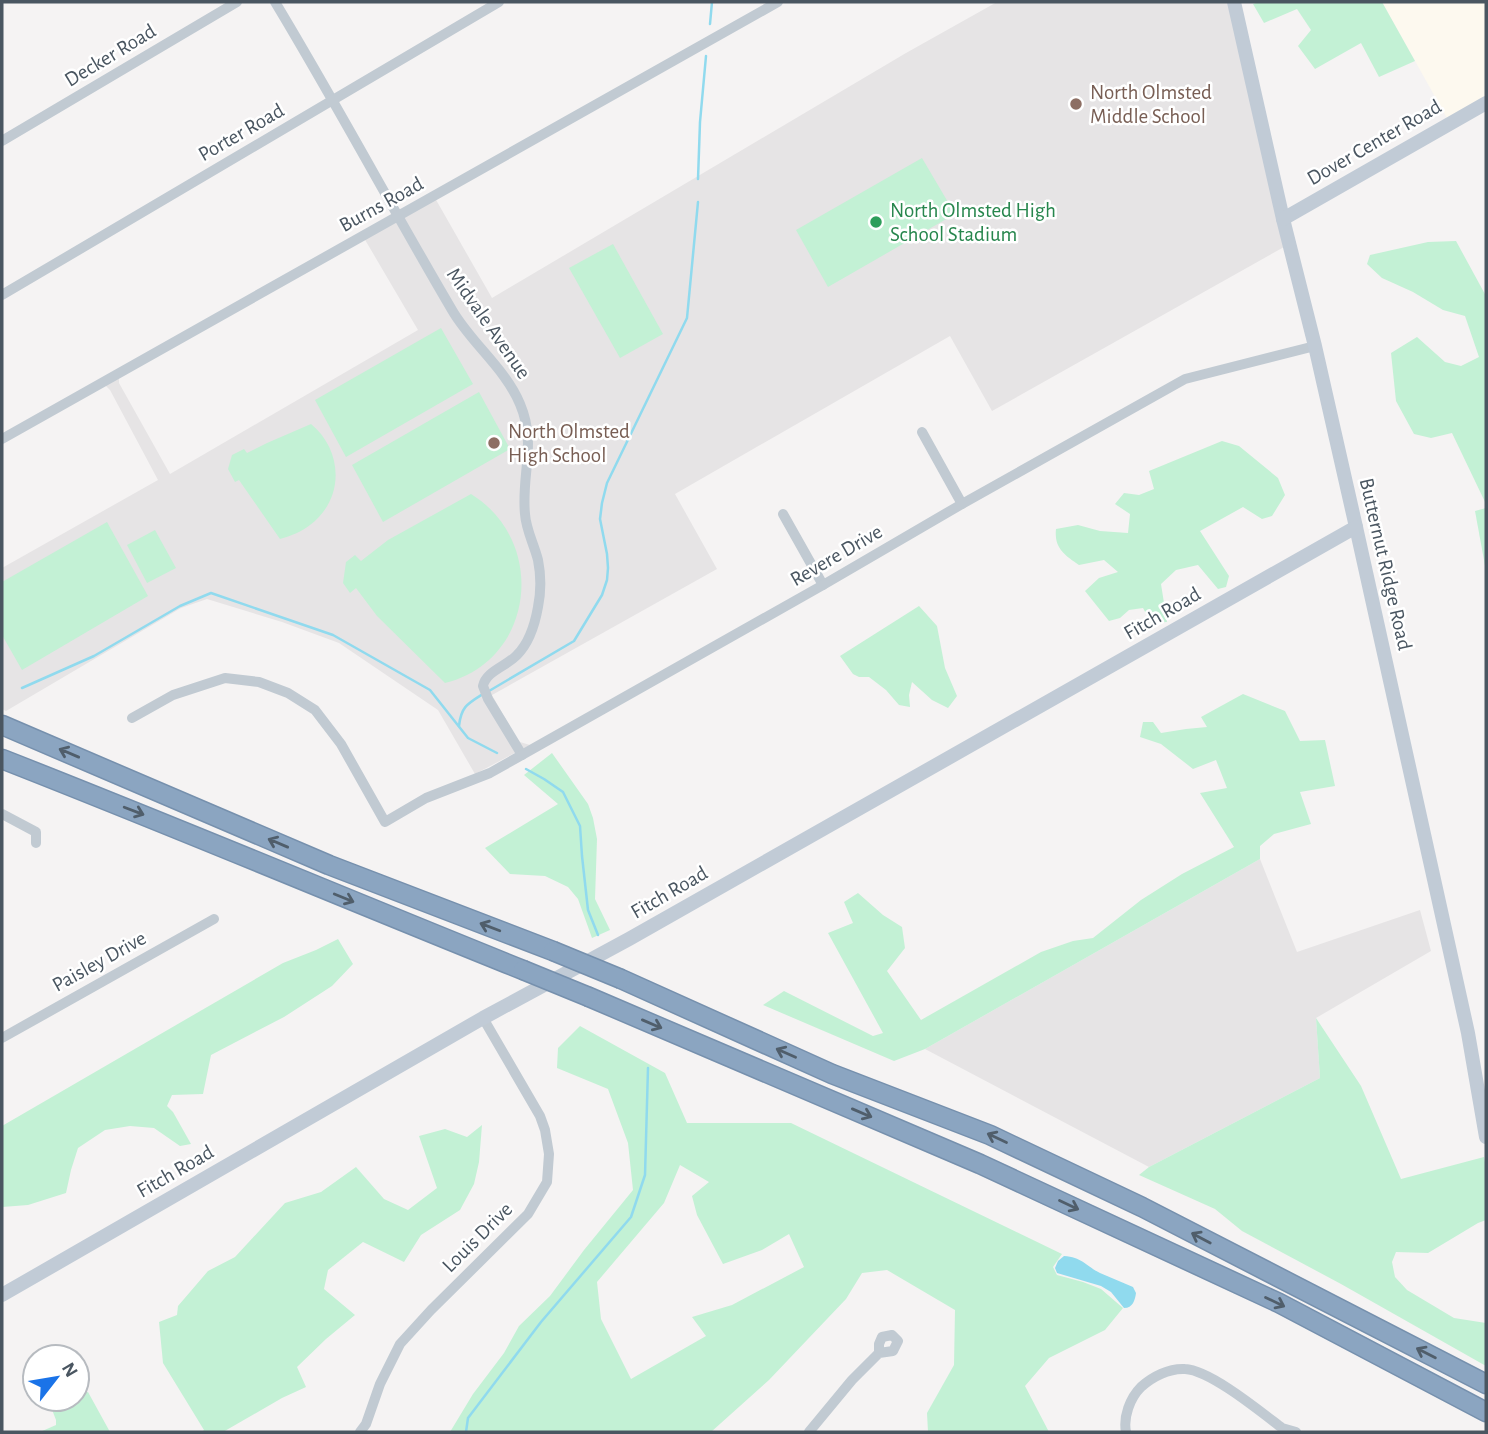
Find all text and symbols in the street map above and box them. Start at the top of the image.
street label: Decker Road [61,20,160,91]
place label: North Olmsted Middle School [1090,82,1212,127]
street label: Dover Center Road [1304,95,1445,189]
marker: North Olmsted Middle School [1068,96,1084,112]
street label: Porter Road [195,100,288,165]
street label: Burns Road [336,173,427,236]
place label: North Olmsted High School Stadium [890,200,1056,245]
marker: North Olmsted High School Stadium [868,214,884,230]
street label: Midvale Avenue [443,264,535,383]
place label: North Olmsted High School [508,421,630,466]
marker: North Olmsted High School [486,435,502,451]
street label: Butternut Ridge Road [1355,476,1416,652]
street label: Revere Drive [787,521,886,590]
street label: Fitch Road [1120,583,1204,644]
one-way arrow [59,746,80,759]
one-way arrow [122,805,144,818]
one-way arrow [268,836,289,849]
street label: Fitch Road [627,862,711,923]
one-way arrow [332,892,354,905]
one-way arrow [479,919,501,932]
street label: Paisley Drive [49,927,150,996]
one-way arrow [641,1018,662,1031]
one-way arrow [776,1046,797,1059]
one-way arrow [850,1107,872,1120]
one-way arrow [987,1131,1008,1144]
street label: Fitch Road [133,1141,217,1202]
street label: Louis Drive [438,1198,516,1276]
one-way arrow [1058,1199,1080,1212]
one-way arrow [1191,1231,1212,1244]
one-way arrow [1264,1295,1285,1309]
north arrow [21,1343,91,1413]
one-way arrow [1416,1345,1437,1359]
text: N [58,1359,81,1381]

